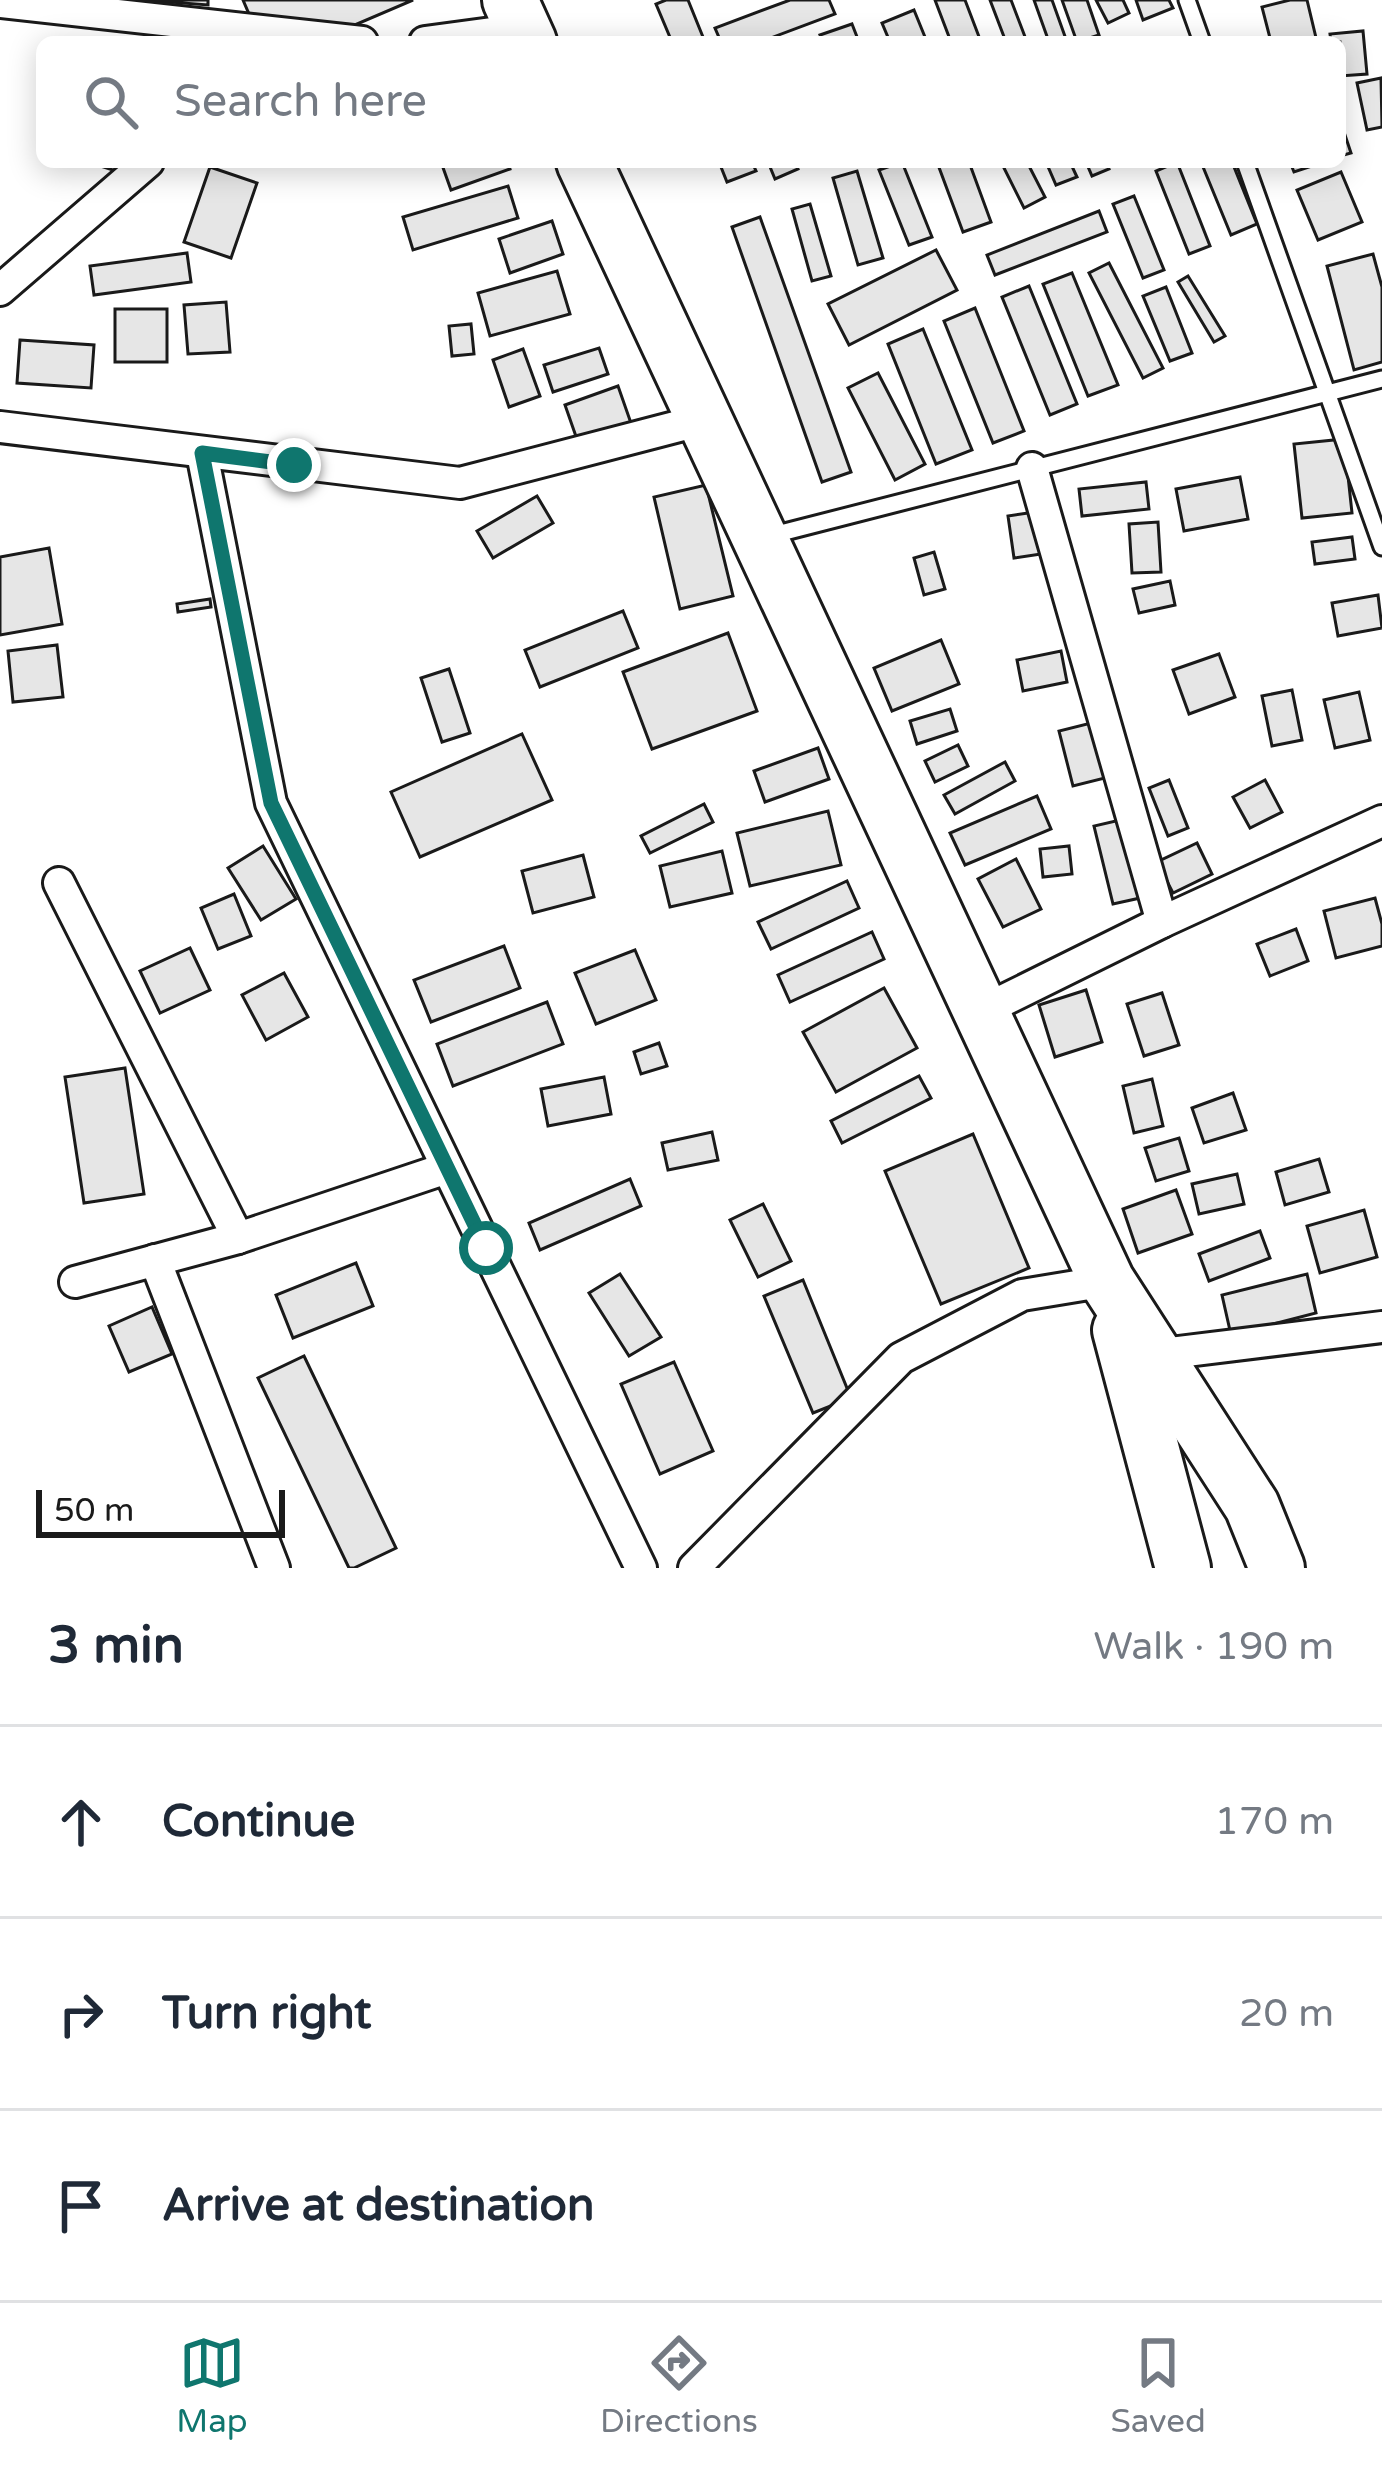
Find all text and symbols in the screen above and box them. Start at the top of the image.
search box [36,36,1346,168]
icon: search [78,69,144,135]
text: Search here [174,75,427,129]
route end [267,438,321,492]
route start [459,1221,513,1275]
scale bar [36,1484,285,1537]
text: 50 m [54,1491,134,1530]
text: 3 min [48,1615,184,1677]
text: Walk · 190 m [1093,1623,1334,1670]
icon: ahead [48,1789,114,1855]
text: Continue [162,1795,355,1849]
text: 170 m [1215,1798,1334,1845]
icon: right [48,1981,114,2047]
text: Turn right [162,1987,371,2041]
text: 20 m [1239,1990,1334,2037]
icon: arrive [48,2173,114,2239]
text: Arrive at destination [162,2179,594,2233]
tab: Map [176,2330,248,2441]
tab: Directions [600,2330,758,2441]
tab: Saved [1110,2330,1206,2441]

